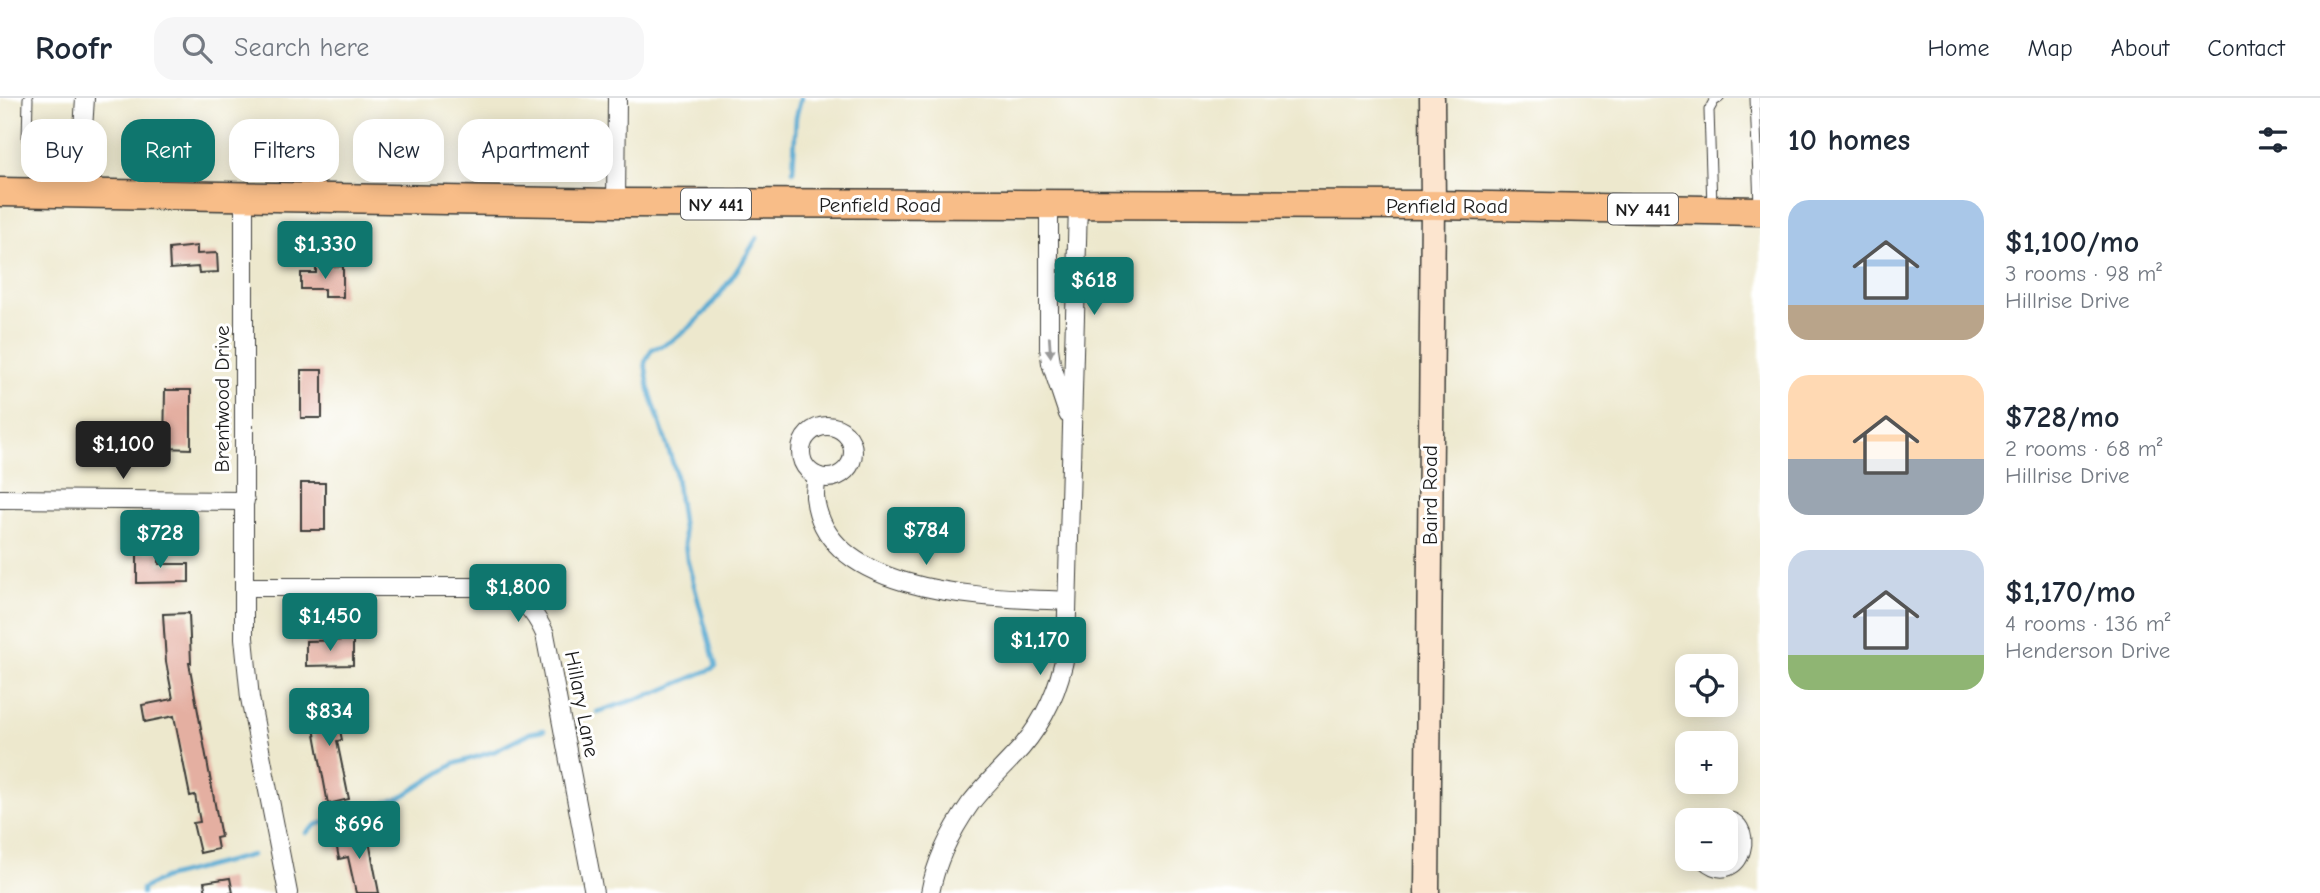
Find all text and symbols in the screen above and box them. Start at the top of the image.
search box [154,17,644,80]
text: Roofr [35,29,112,67]
icon: search [178,29,216,67]
text: Search here [234,33,369,63]
text: Home [1928,34,1989,62]
text: Map [2027,34,2073,62]
text: About [2111,34,2169,62]
text: Contact [2207,34,2285,62]
chip: Buy [21,119,107,182]
chip: Rent [121,119,215,182]
chip: Filters [229,119,339,182]
chip: New [353,119,444,182]
chip: Apartment [458,119,613,182]
icon: filters [2254,121,2292,159]
text: 10 homes [1788,123,1910,158]
road number: NY 441 [681,188,751,220]
street label: Penfield Road [819,193,941,217]
street label: Penfield Road [1386,194,1508,218]
road number: NY 441 [1608,194,1678,225]
pin: $1,330 [268,222,382,281]
text: $1,100/mo [2005,225,2139,260]
icon: home [1844,228,1928,312]
text: $1,330 [293,230,357,257]
pin: $618 [1053,258,1135,317]
text: 3 rooms · 98 m² [2005,260,2162,287]
text: $618 [1071,266,1117,293]
text: Hillrise Drive [2005,287,2129,314]
street label: Brentwood Drive [210,326,234,472]
one-way arrow [1045,336,1056,358]
text: $728/mo [2005,400,2119,435]
icon: home [1844,403,1928,487]
pin: $1,100 [66,422,180,481]
text: $1,100 [92,430,154,457]
text: 2 rooms · 68 m² [2005,435,2163,462]
street label: Baird Road [1418,445,1442,545]
text: Hillrise Drive [2005,462,2129,489]
pin: $784 [885,508,967,567]
pin: $728 [119,510,201,570]
text: $784 [903,516,949,543]
text: $728 [136,519,184,546]
pin: $1,800 [461,564,575,624]
text: $1,800 [485,573,551,600]
text: $1,170/mo [2005,575,2136,610]
icon: home [1844,578,1928,662]
pin: $1,450 [273,594,387,653]
text: $1,450 [298,602,362,629]
text: 4 rooms · 136 m² [2005,610,2171,637]
pin: $1,170 [983,618,1097,677]
text: $1,170 [1010,626,1070,653]
text: Henderson Drive [2005,637,2170,664]
street label: Hillary Lane [560,649,604,759]
map controls [1675,654,1738,871]
button: locate [1675,654,1738,717]
pin: $834 [288,688,370,748]
text: $834 [305,697,353,724]
button: + [1675,731,1738,794]
pin: $696 [318,802,400,861]
button: − [1675,808,1738,871]
text: $696 [334,810,384,837]

